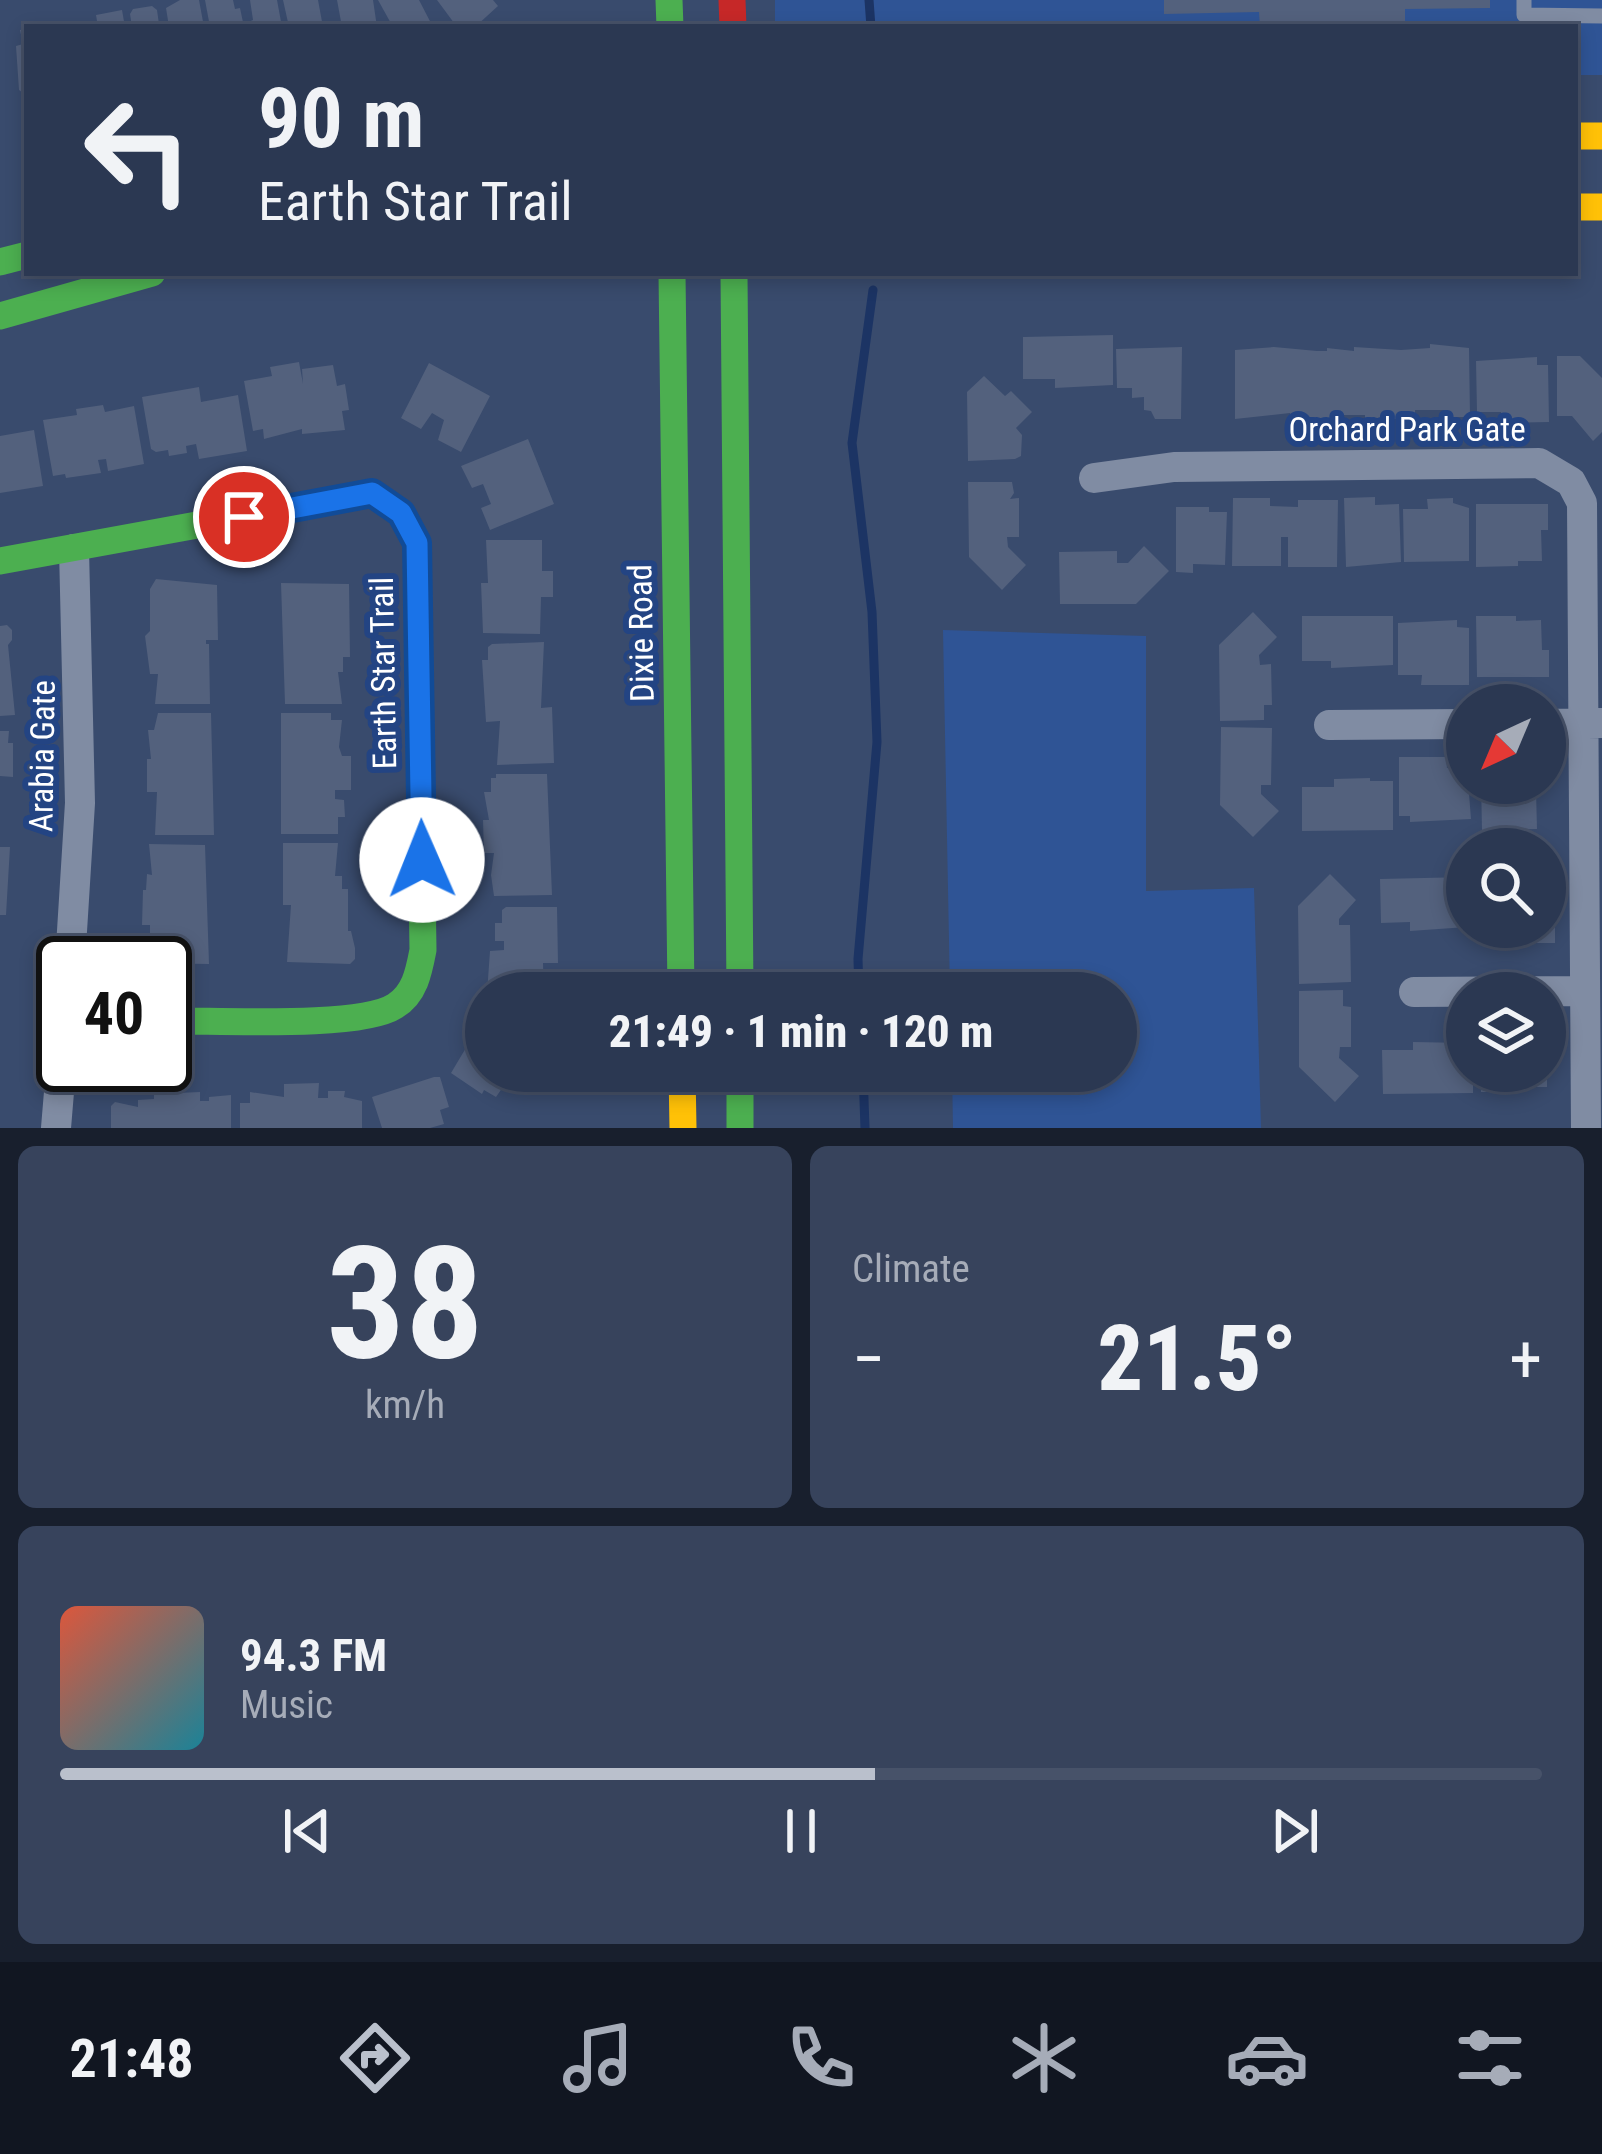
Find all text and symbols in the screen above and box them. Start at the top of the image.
text: 90 m [258,69,425,168]
icon: left [60,72,216,228]
text: Earth Star Trail [258,170,573,233]
street label: Orchard Park Gate [1288,410,1526,449]
pin [193,466,295,568]
icon: arrive [211,484,277,550]
street label: Dixie Road [620,564,662,702]
street label: Earth Star Trail [362,576,404,770]
street label: Arabia Gate [21,680,63,832]
north arrow [1446,684,1566,804]
map controls [1446,684,1566,1092]
position arrow [359,797,485,923]
button: search [1446,828,1566,948]
speed limit sign: 40 [36,936,192,1092]
button: layers [1446,972,1566,1092]
text: 21:49 · 1 min · 120 m [609,1005,993,1058]
text: 38 [326,1212,484,1395]
text: Climate [852,1246,970,1292]
text: 21.5° [1097,1307,1297,1412]
text: − [852,1321,885,1398]
text: + [1509,1321,1542,1398]
text: km/h [365,1382,445,1428]
text: 94.3 FM [240,1629,387,1682]
text: Music [240,1682,333,1728]
icon: previous [274,1798,340,1864]
icon: pause [768,1798,834,1864]
icon: next [1262,1798,1328,1864]
icon: directions [333,2016,417,2100]
icon: music [556,2016,640,2100]
icon: phone [779,2016,863,2100]
icon: climate [1002,2016,1086,2100]
icon: car [1225,2016,1309,2100]
icon: filters [1448,2016,1532,2100]
text: 21:48 [70,2027,194,2090]

